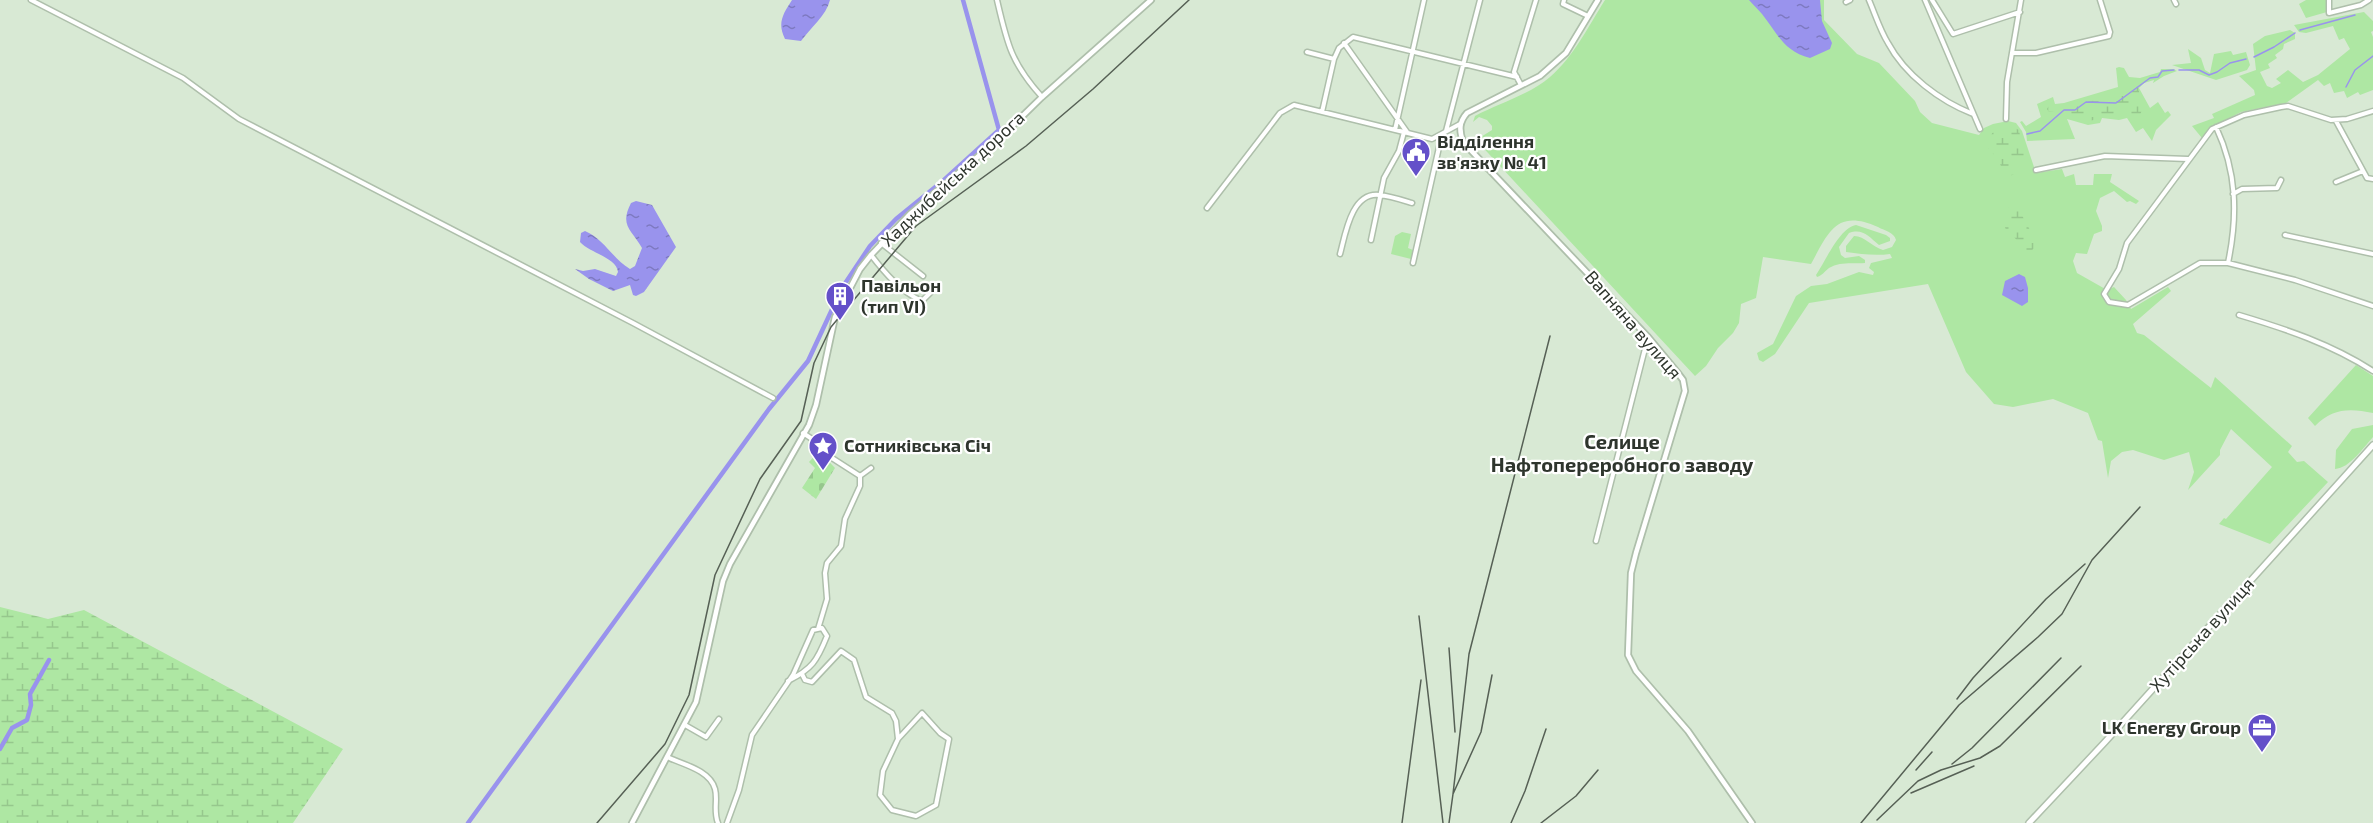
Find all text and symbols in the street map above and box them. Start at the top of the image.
street label: Хаджибейська дорога [876,106,1029,251]
place label: Відділення зв'язку № 41 [1437,130,1547,173]
public building icon: Відділення зв'язку № 41 [1400,136,1432,178]
street label: Вапняна вулиця [1581,266,1687,383]
place label: Павільон (тип VI) [861,274,941,317]
building icon: Павільон (тип VI) [824,280,856,322]
district label: Селище Нафтопереробного заводу [1491,429,1754,476]
place icon: Сотниківська Січ [807,430,839,472]
place label: Сотниківська Січ [844,434,991,456]
street label: Хутірська вулиця [2144,573,2258,696]
office icon: LK Energy Group [2246,712,2278,754]
place label: LK Energy Group [2102,716,2241,738]

